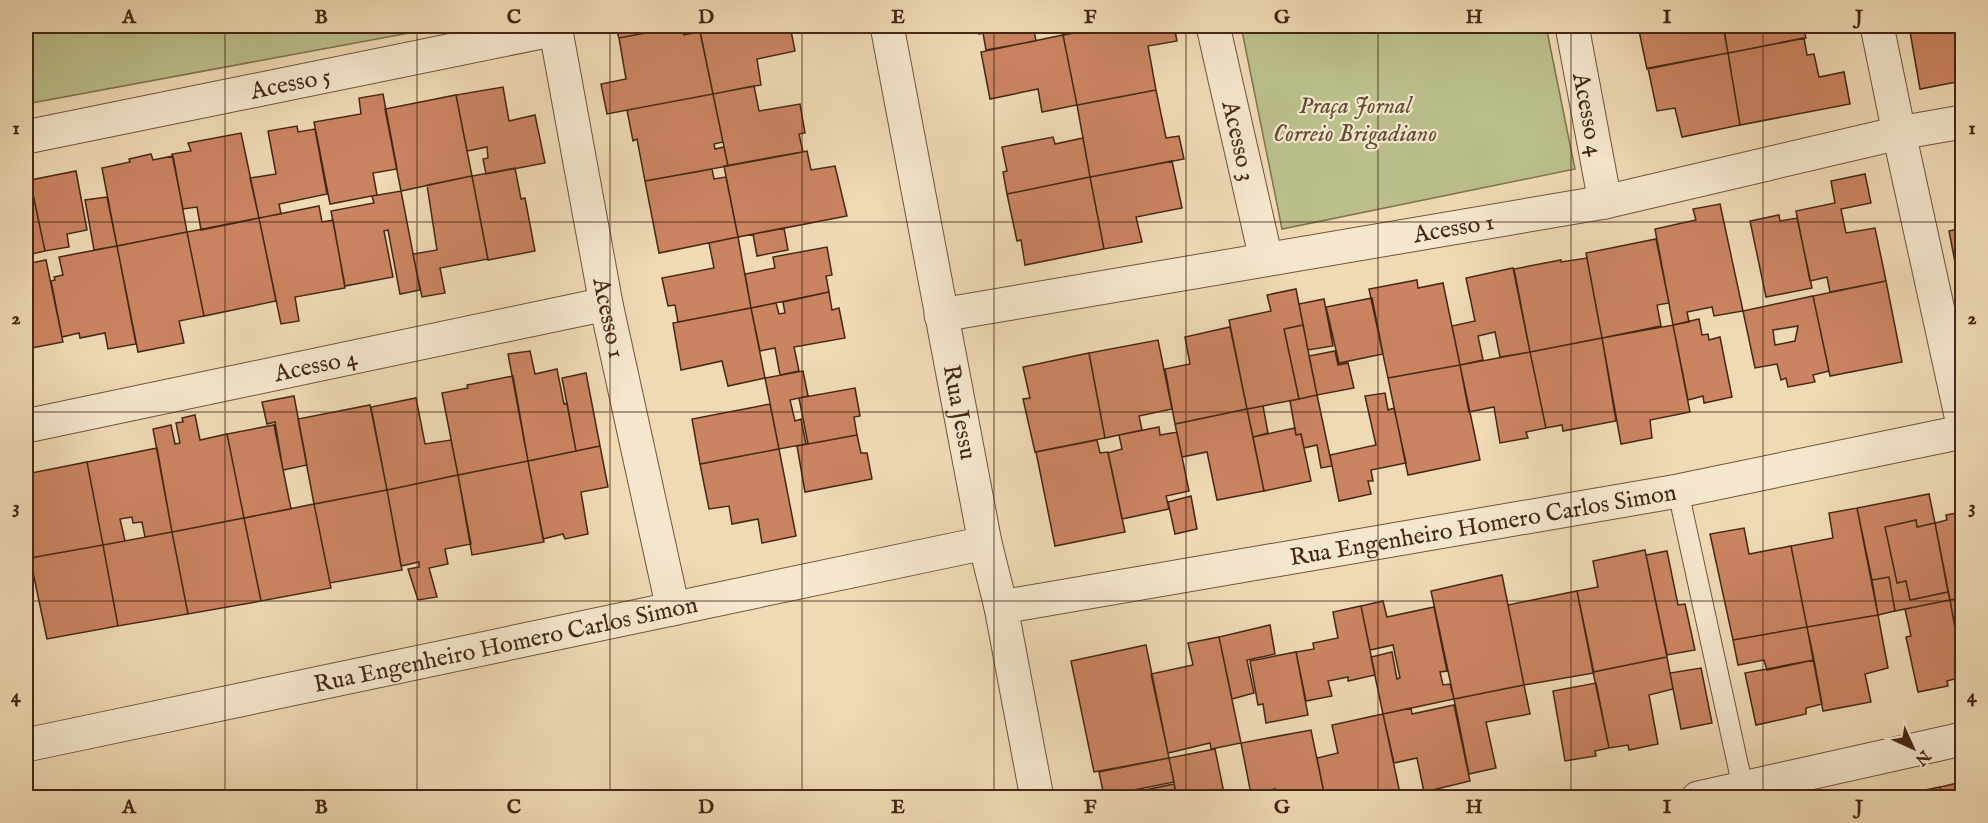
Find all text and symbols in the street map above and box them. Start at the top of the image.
text: A [121,5,137,30]
text: B [314,5,328,30]
text: C [507,5,521,30]
text: D [698,5,714,30]
text: E [891,5,905,30]
text: F [1084,5,1097,30]
text: G [1274,5,1291,30]
text: H [1465,5,1483,30]
text: I [1663,5,1672,30]
text: J [1852,5,1864,30]
street label: Acesso 5 [247,61,334,108]
street label: Acesso 4 [1564,69,1610,159]
park label: Praça Jornal Correio Brigadiano [1273,91,1437,150]
street label: Acesso 3 [1213,97,1262,185]
text: 1 [12,116,20,141]
text: 1 [1968,116,1976,141]
street label: Acesso 1 [1410,207,1497,252]
street label: Acesso 1 [584,275,632,362]
text: 2 [11,306,21,331]
text: 2 [1967,306,1977,331]
street label: Acesso 4 [271,343,361,391]
street label: Rua Jessu [935,362,983,462]
street label: Rua Engenheiro Homero Carlos Simon [1288,478,1679,574]
text: 3 [12,495,20,520]
text: 3 [1968,495,1976,520]
street label: Rua Engenheiro Homero Carlos Simon [311,590,701,701]
text: 4 [11,684,22,709]
text: 4 [1967,684,1978,709]
north arrow [1883,718,1943,778]
text: N [1910,745,1935,769]
text: A [121,795,137,820]
text: B [314,795,328,820]
text: C [507,795,521,820]
text: D [698,795,714,820]
text: E [891,795,905,820]
text: F [1084,795,1097,820]
text: G [1274,795,1291,820]
text: H [1465,795,1483,820]
text: I [1663,795,1672,820]
text: J [1852,795,1864,820]

